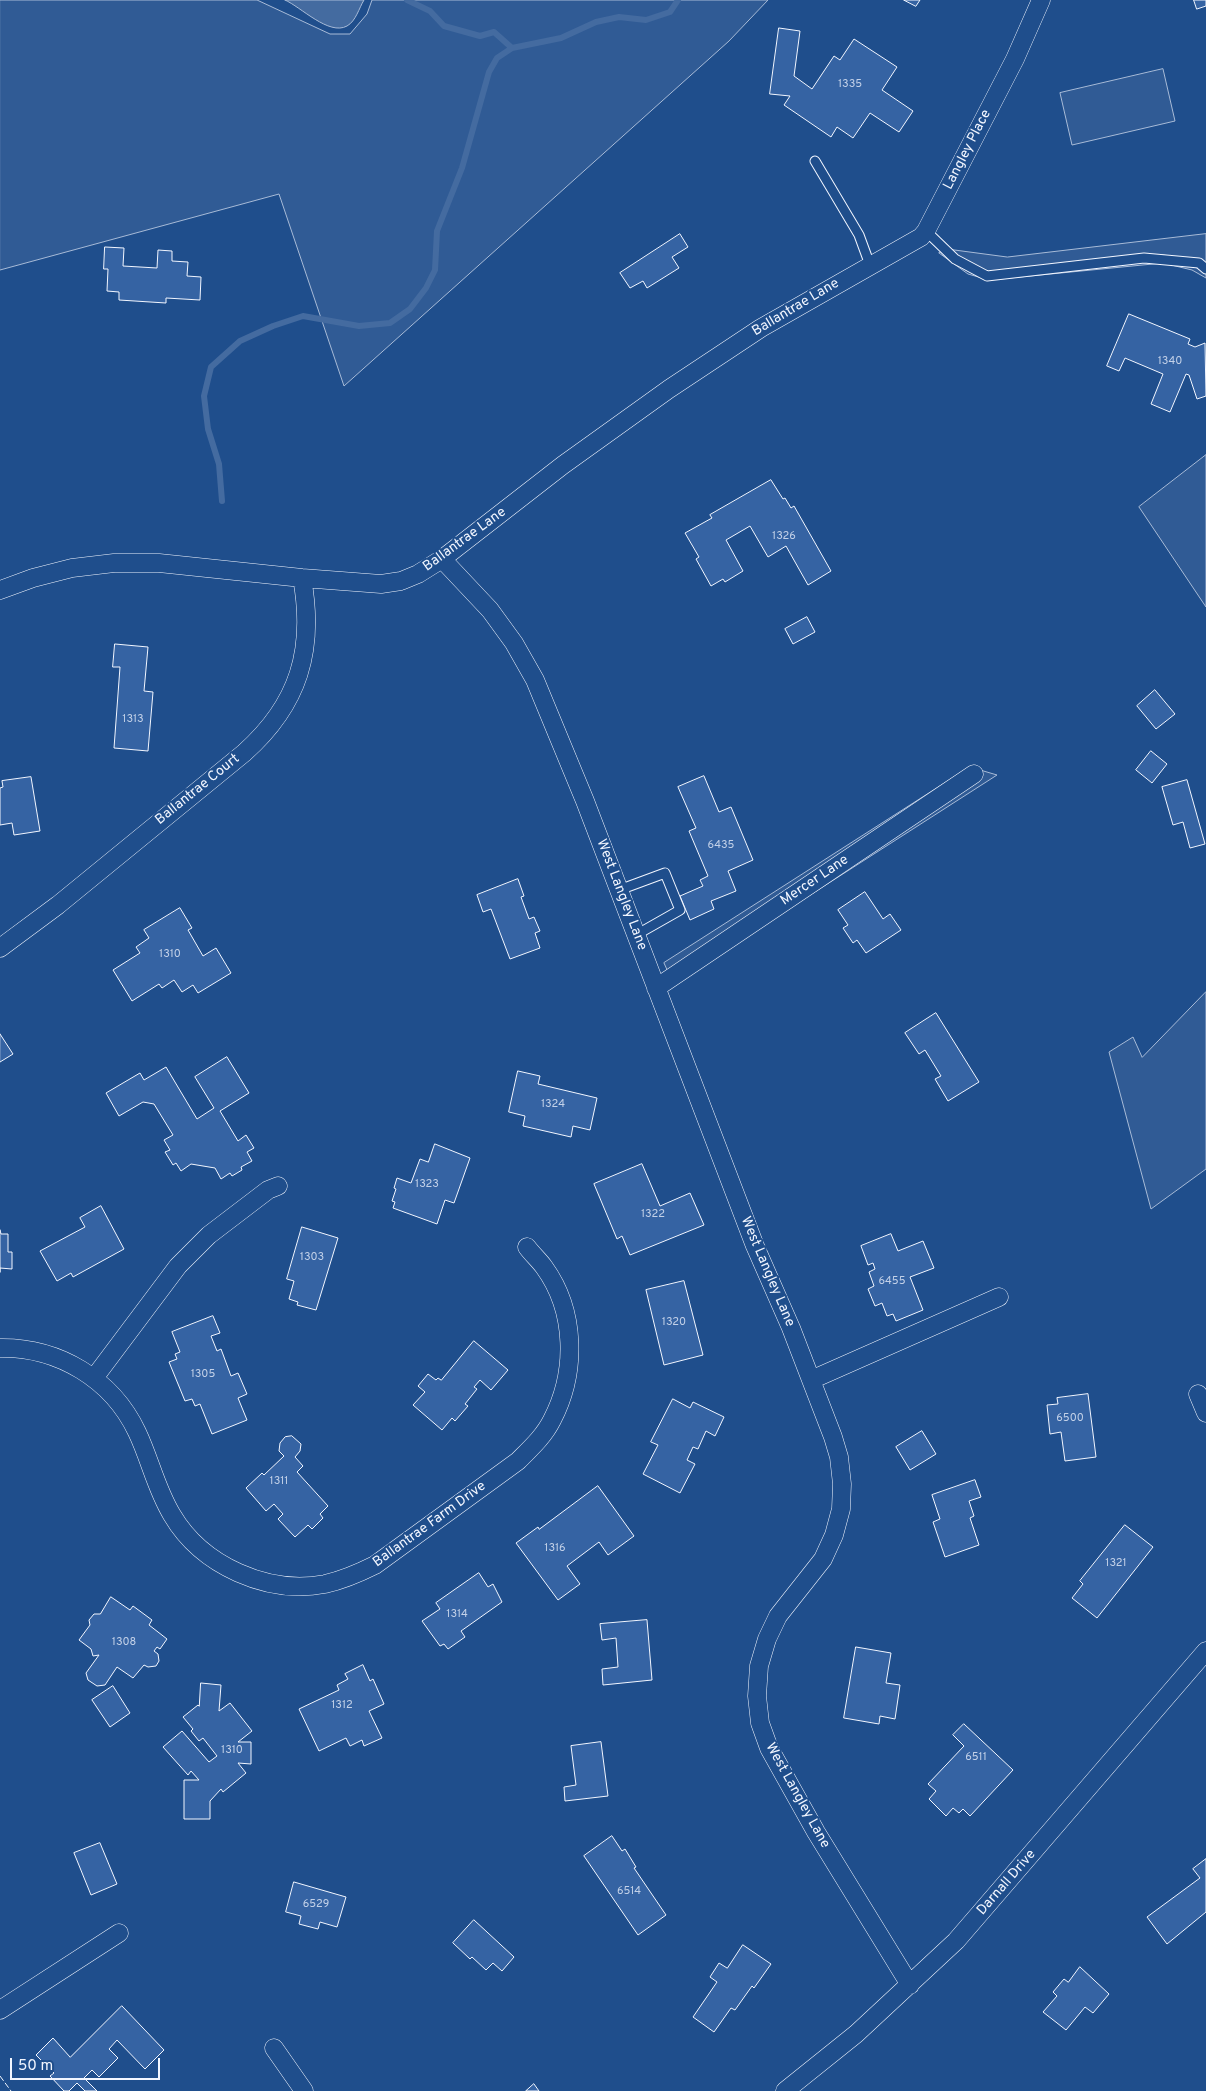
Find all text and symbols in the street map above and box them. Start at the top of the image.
house number: 1335 [838,78,862,92]
street label: Langley Place [941,107,995,193]
street label: Ballantrae Lane [749,275,843,341]
house number: 1340 [1158,355,1182,369]
street label: Ballantrae Lane [420,504,510,576]
house number: 1326 [772,530,796,544]
house number: 1313 [122,713,144,727]
street label: Ballantrae Court [153,751,243,829]
street label: West Langley Lane [592,837,650,953]
house number: 6435 [708,839,734,853]
street label: Mercer Lane [778,852,852,910]
house number: 1310 [159,948,181,962]
house number: 1324 [541,1098,565,1112]
house number: 1323 [415,1178,439,1192]
house number: 1322 [641,1208,665,1222]
street label: West Langley Lane [736,1214,798,1330]
house number: 1303 [300,1251,324,1265]
house number: 6455 [878,1275,906,1289]
house number: 1320 [662,1316,686,1330]
house number: 1305 [191,1368,215,1382]
house number: 6500 [1056,1412,1084,1426]
house number: 1311 [270,1475,288,1489]
street label: Ballantrae Farm Drive [370,1478,490,1572]
house number: 1316 [544,1542,566,1556]
house number: 1321 [1105,1557,1127,1571]
house number: 1314 [446,1608,468,1622]
house number: 1308 [112,1636,136,1650]
house number: 1312 [331,1699,353,1713]
street label: West Langley Lane [761,1740,833,1852]
house number: 1310 [221,1744,243,1758]
house number: 6511 [965,1751,987,1765]
street label: Darnall Drive [974,1847,1040,1919]
house number: 6514 [617,1885,641,1899]
house number: 6529 [303,1898,329,1912]
scale bar [12,2048,162,2080]
text: 50 m [18,2057,53,2076]

